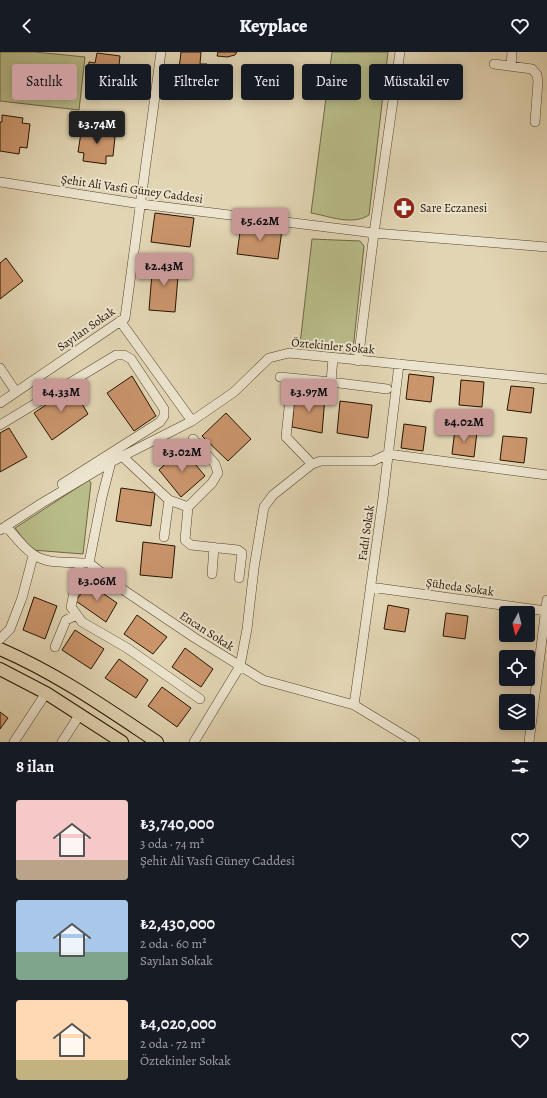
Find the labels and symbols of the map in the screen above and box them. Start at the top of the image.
pin: ₺3.74M [64,111,130,145]
street label: Şehit Ali Vasfi Güney Caddesi [60,171,204,207]
pharmacy icon: Sare Eczanesi [391,195,417,221]
place label: Sare Eczanesi [420,200,487,216]
pin: ₺5.62M [227,208,293,242]
pin: ₺2.43M [131,253,197,287]
street label: Sayılan Sokak [54,303,118,355]
street label: Öztekinler Sokak [291,334,375,358]
pin: ₺4.33M [28,379,94,413]
pin: ₺3.97M [276,379,342,413]
pin: ₺4.02M [431,409,497,443]
pin: ₺3.02M [149,439,215,473]
street label: Fadıl Sokak [354,504,378,562]
pin: ₺3.06M [64,568,130,602]
street label: Şüheda Sokak [425,574,495,600]
north arrow [499,606,535,642]
street label: Encan Sokak [177,607,237,655]

